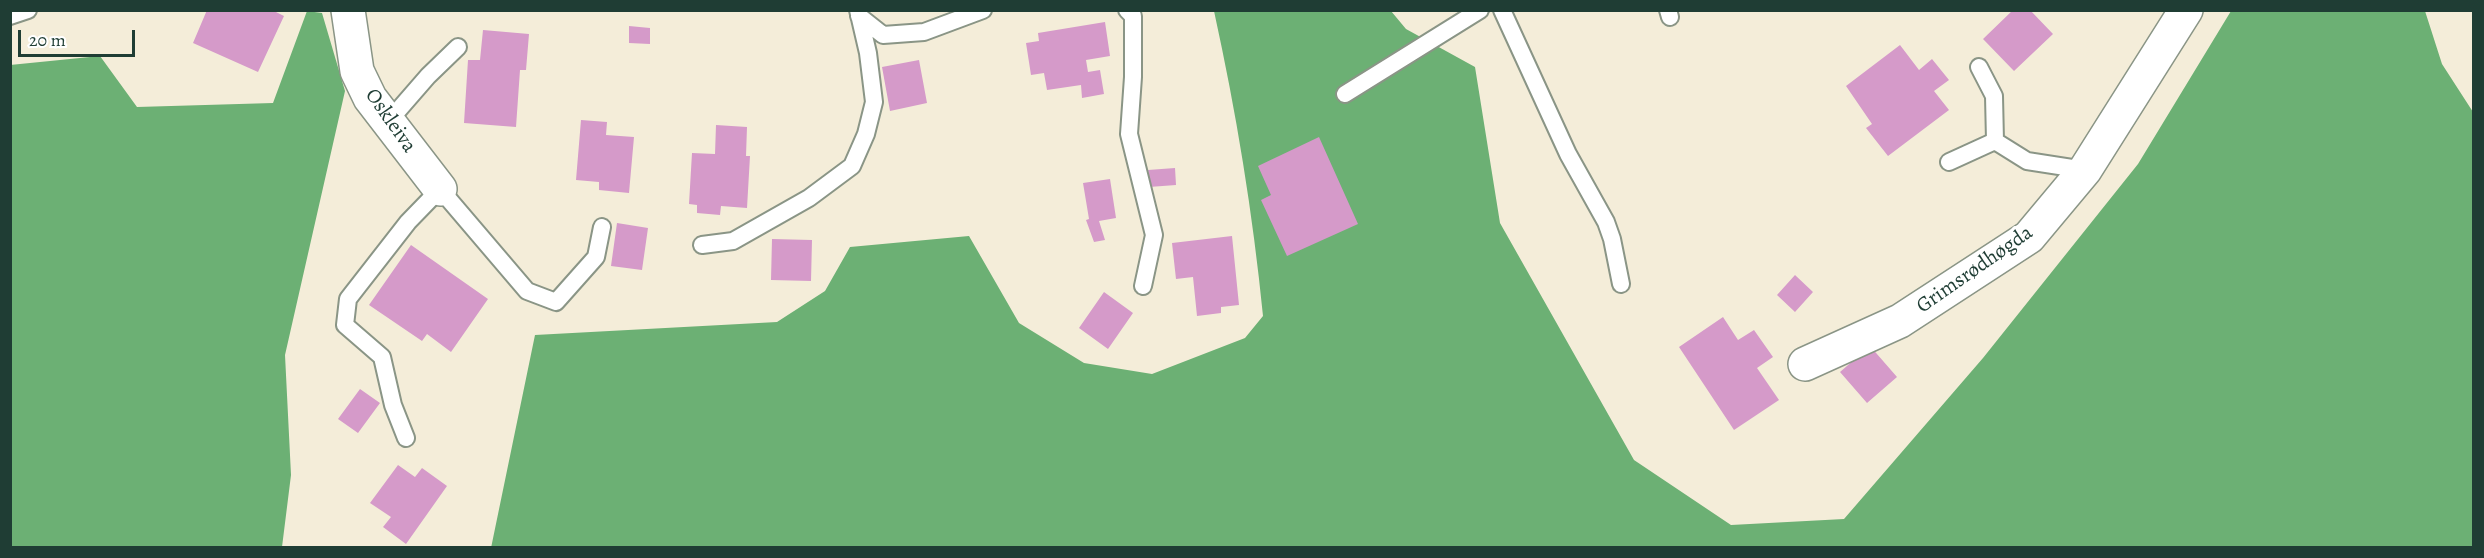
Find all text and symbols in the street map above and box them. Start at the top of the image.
scale bar [21,18,138,56]
text: 20 m [29,28,66,52]
street label: Oskleiva [359,84,421,158]
street label: Grimsrødhøgda [1912,221,2038,319]

